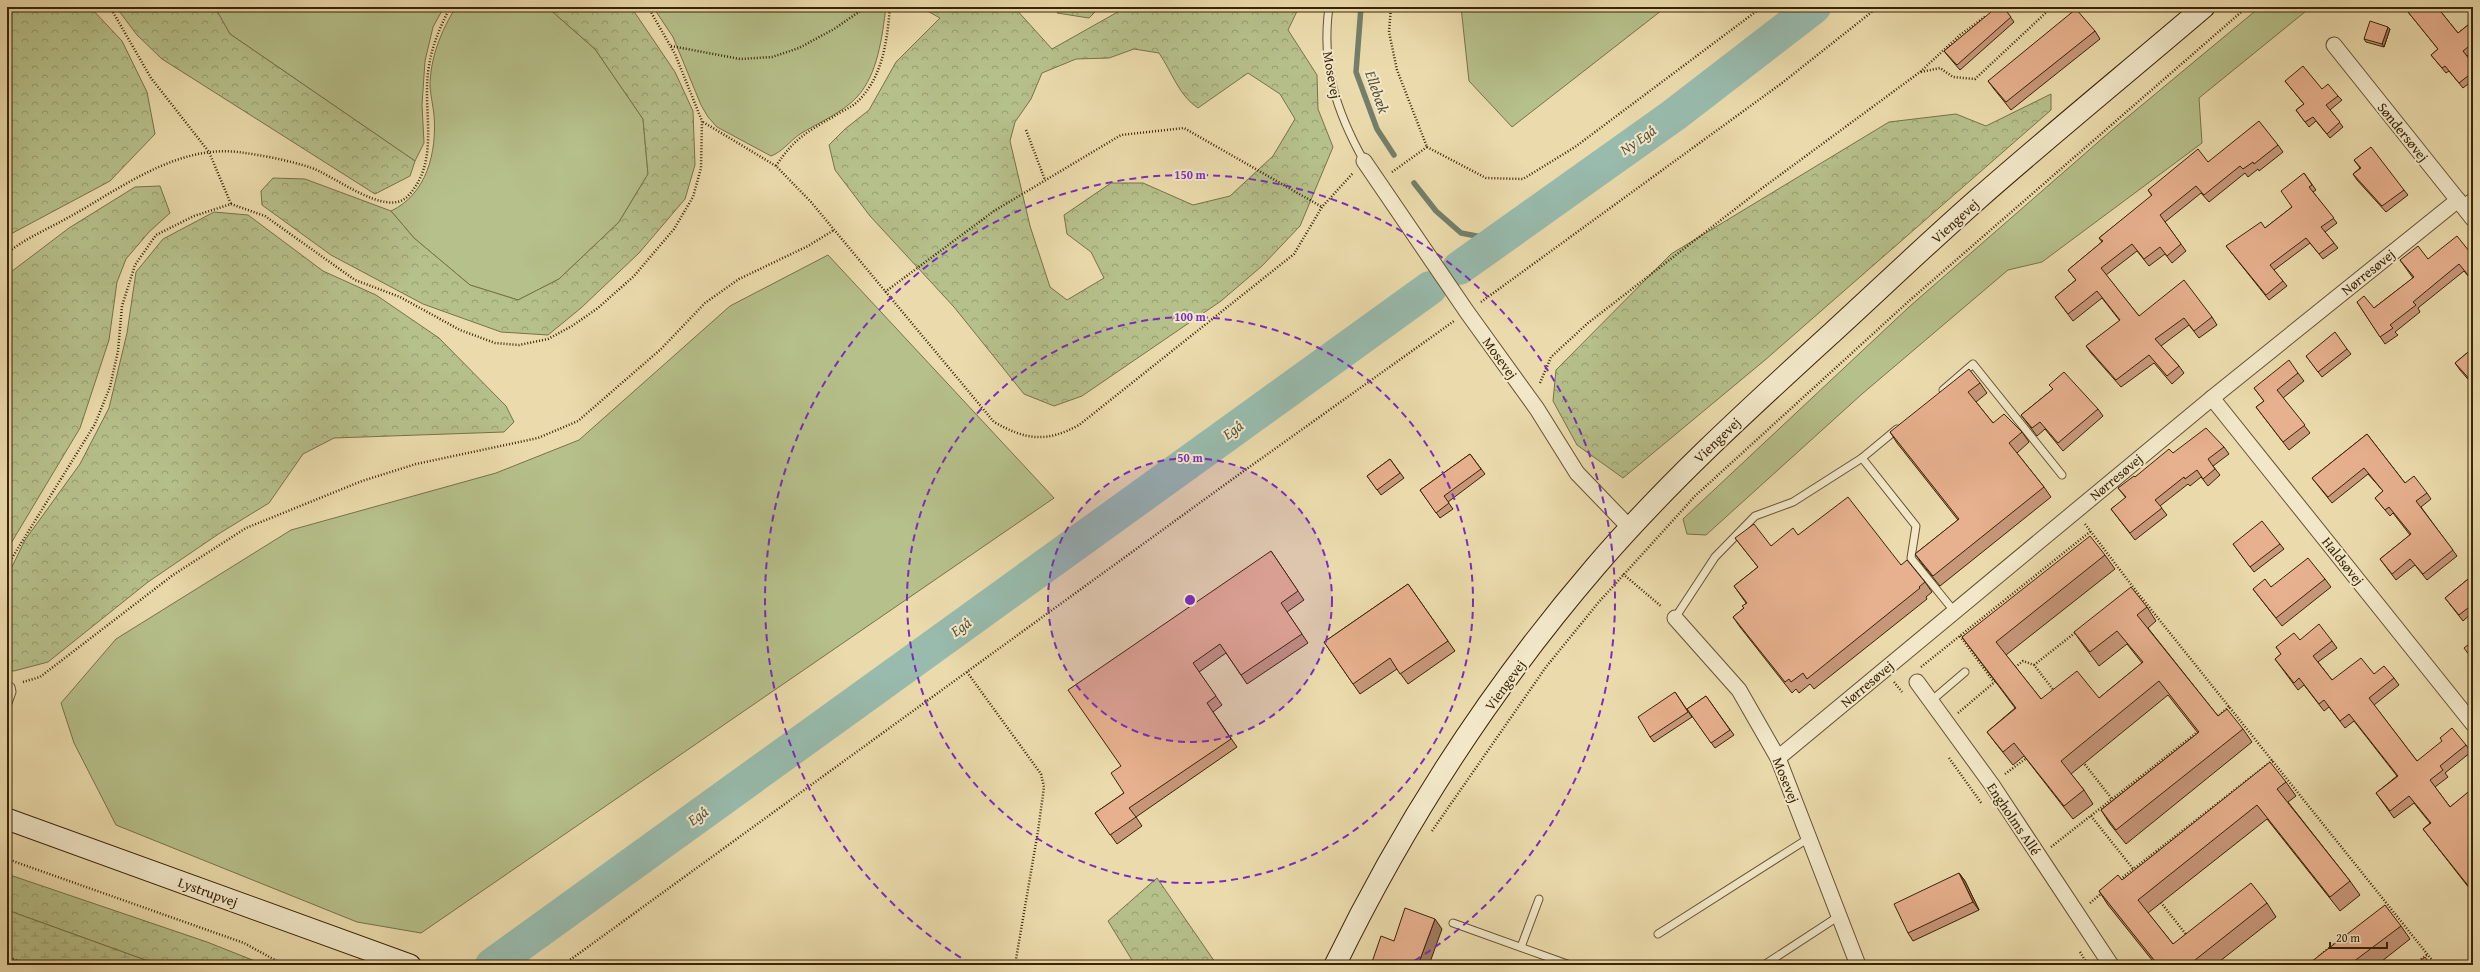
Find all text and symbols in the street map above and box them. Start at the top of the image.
street label: Mosevej [1318,50,1346,100]
water label: Ellebæk [1360,67,1395,116]
street label: Søndersøvej [2373,98,2433,166]
water label: Ny Egå [1615,120,1660,160]
text: 150 m [1174,166,1207,183]
street label: Viengevej [1927,194,1983,248]
street label: Nørresøvej [2337,244,2399,300]
text: 100 m [1174,308,1207,325]
street label: Mosevej [1478,333,1522,383]
street label: Viengevej [1689,413,1745,467]
water label: Egå [1217,415,1247,445]
text: 50 m [1177,449,1203,466]
street label: Nørresøvej [2085,449,2147,505]
street label: Haldsøvej [2317,533,2369,589]
centre of rings [1183,593,1197,607]
water label: Egå [945,612,975,642]
street label: Viengevej [1480,656,1530,714]
street label: Nørresøvej [1836,656,1898,712]
street label: Mosevej [1768,754,1804,806]
street label: Engholms Allé [1982,779,2046,860]
water label: Egå [682,801,712,831]
street label: Lystrupvej [175,872,241,912]
scale bar [2330,924,2387,950]
text: 20 m [2336,929,2360,946]

